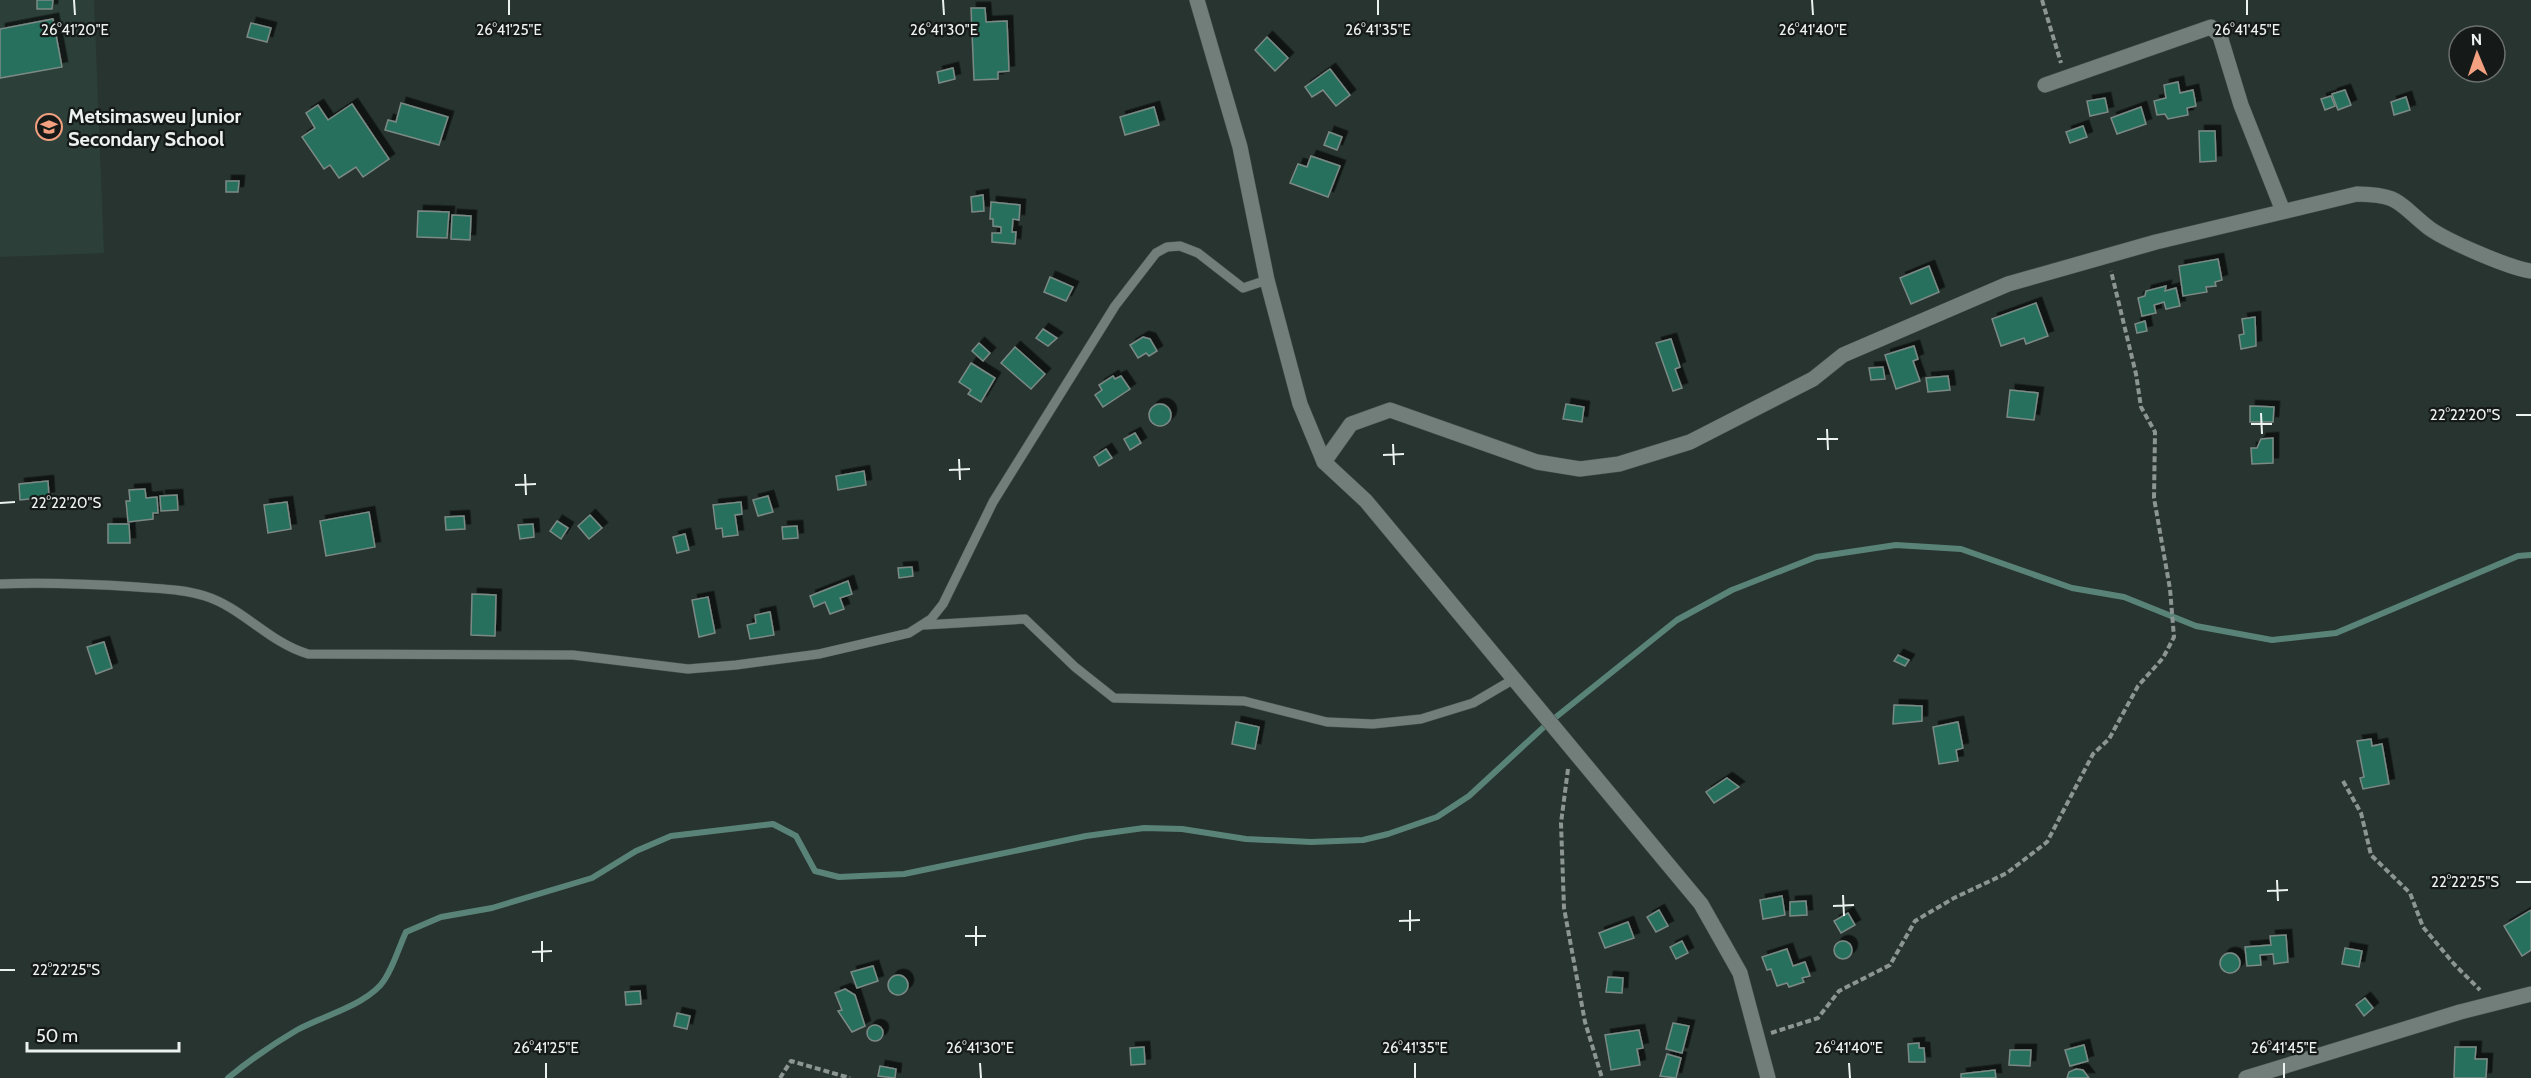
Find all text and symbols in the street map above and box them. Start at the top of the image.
text: 26°41'20"E [41,21,109,39]
text: 26°41'25"E [476,21,542,39]
text: 26°41'30"E [910,21,978,39]
text: 26°41'35"E [1345,21,1411,39]
text: 26°41'40"E [1779,21,1847,39]
text: 26°41'45"E [2214,21,2280,39]
north arrow [2447,24,2507,84]
text: N [2471,30,2482,49]
place label: Metsimasweu Junior Secondary School [68,104,242,151]
school or university icon: Metsimasweu Junior Secondary School [34,112,64,142]
text: 22°22'20"S [2430,406,2500,424]
text: 22°22'20"S [31,494,101,512]
text: 22°22'25"S [2431,873,2499,891]
text: 22°22'25"S [32,961,100,979]
scale bar [27,1015,178,1053]
text: 50 m [36,1025,78,1047]
text: 26°41'25"E [513,1039,579,1057]
text: 26°41'30"E [946,1039,1014,1057]
text: 26°41'35"E [1382,1039,1448,1057]
text: 26°41'40"E [1815,1039,1883,1057]
text: 26°41'45"E [2251,1039,2317,1057]

